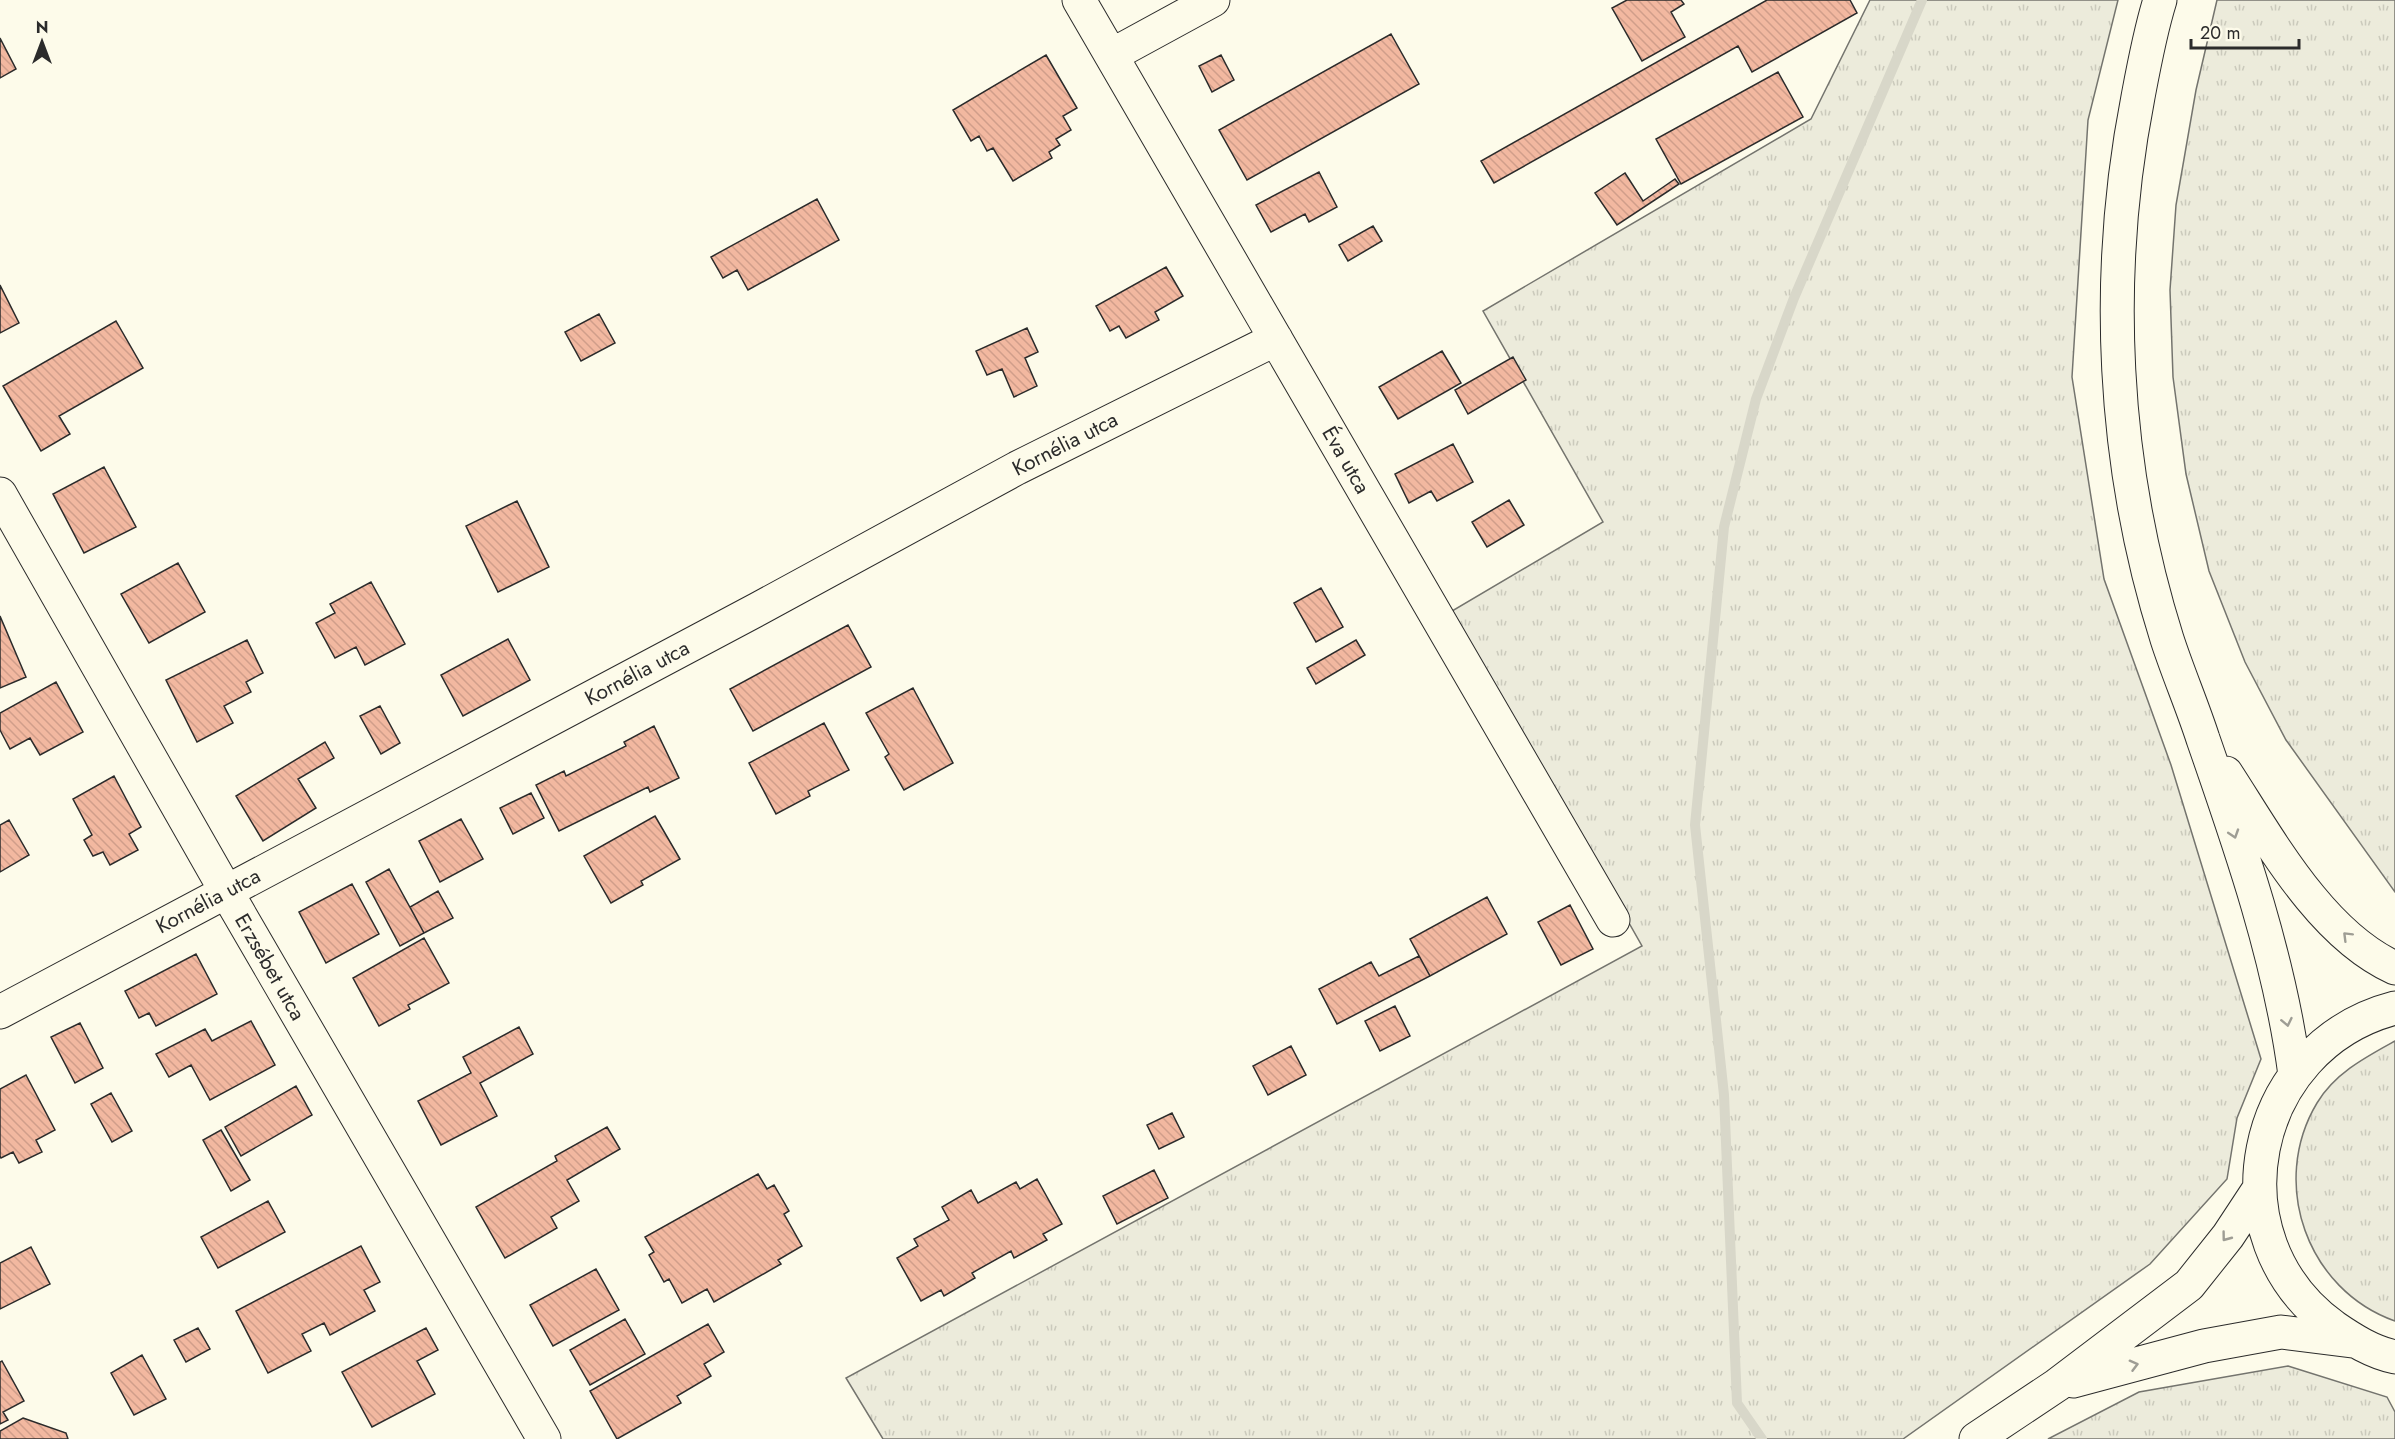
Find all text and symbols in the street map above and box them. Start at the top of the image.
north arrow [12,12,72,72]
scale bar [2191,12,2299,50]
text: N [36,16,48,39]
text: 20 m [2200,20,2240,46]
street label: Kornélia utca [1007,405,1123,483]
street label: Éva utca [1315,421,1377,499]
street label: Kornélia utca [579,633,695,713]
one-way arrow [2227,828,2239,839]
street label: Kornélia utca [150,861,266,941]
street label: Erzsébet utca [227,908,313,1026]
one-way arrow [2343,932,2354,943]
one-way arrow [2280,1016,2293,1026]
one-way arrow [2222,1231,2233,1242]
one-way arrow [2129,1359,2139,1372]

